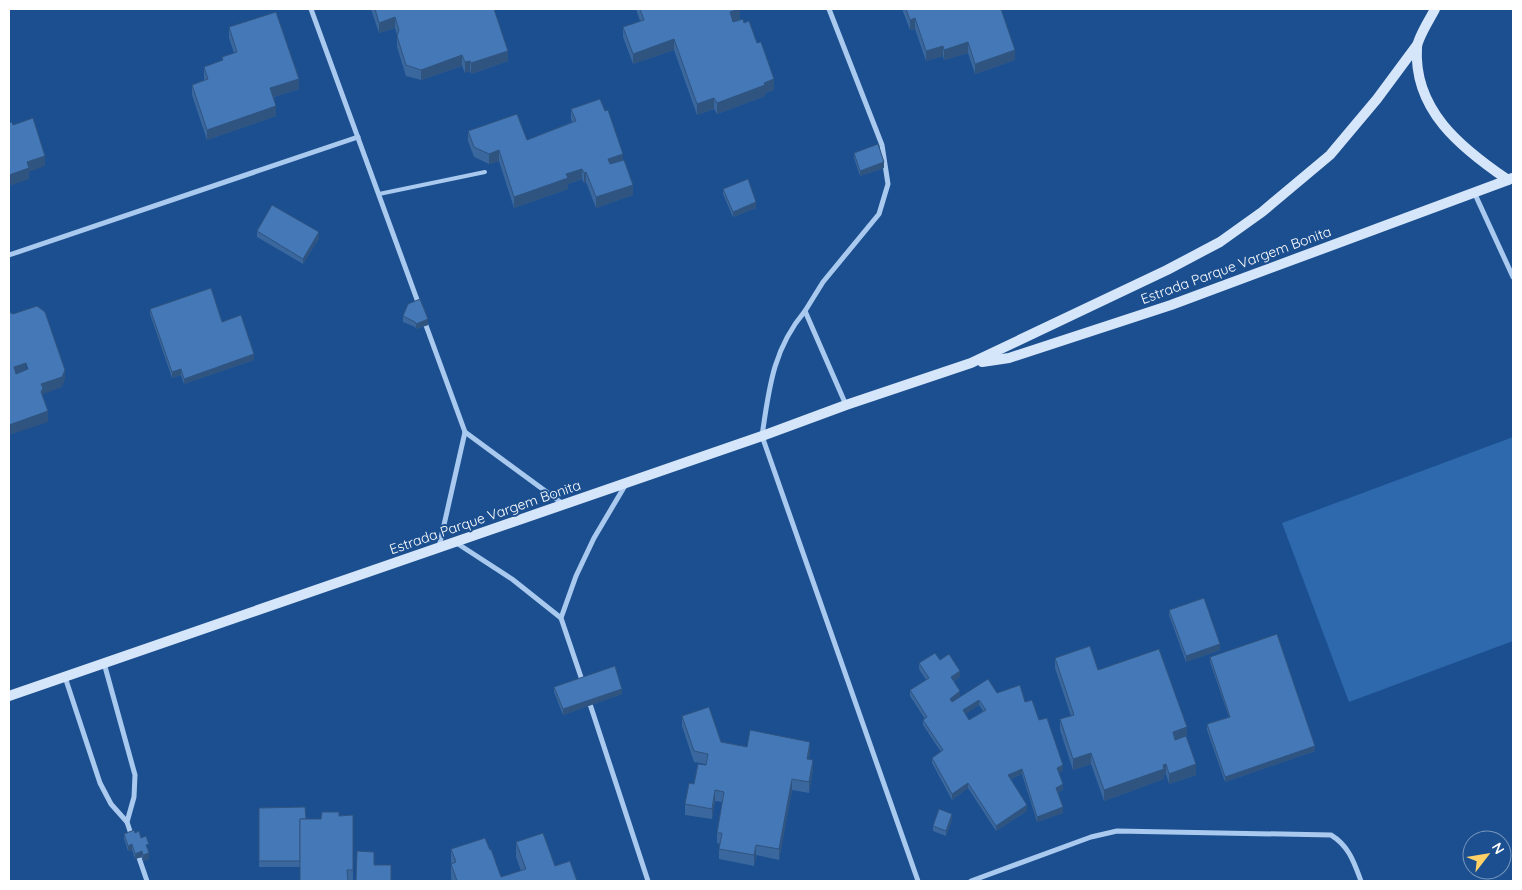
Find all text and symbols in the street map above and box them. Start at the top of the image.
street label: Estrada Parque Vargem Bonita [1138,222,1334,308]
street label: Estrada Parque Vargem Bonita [387,476,583,558]
north arrow [1462,830,1512,880]
text: N [1488,839,1509,857]

